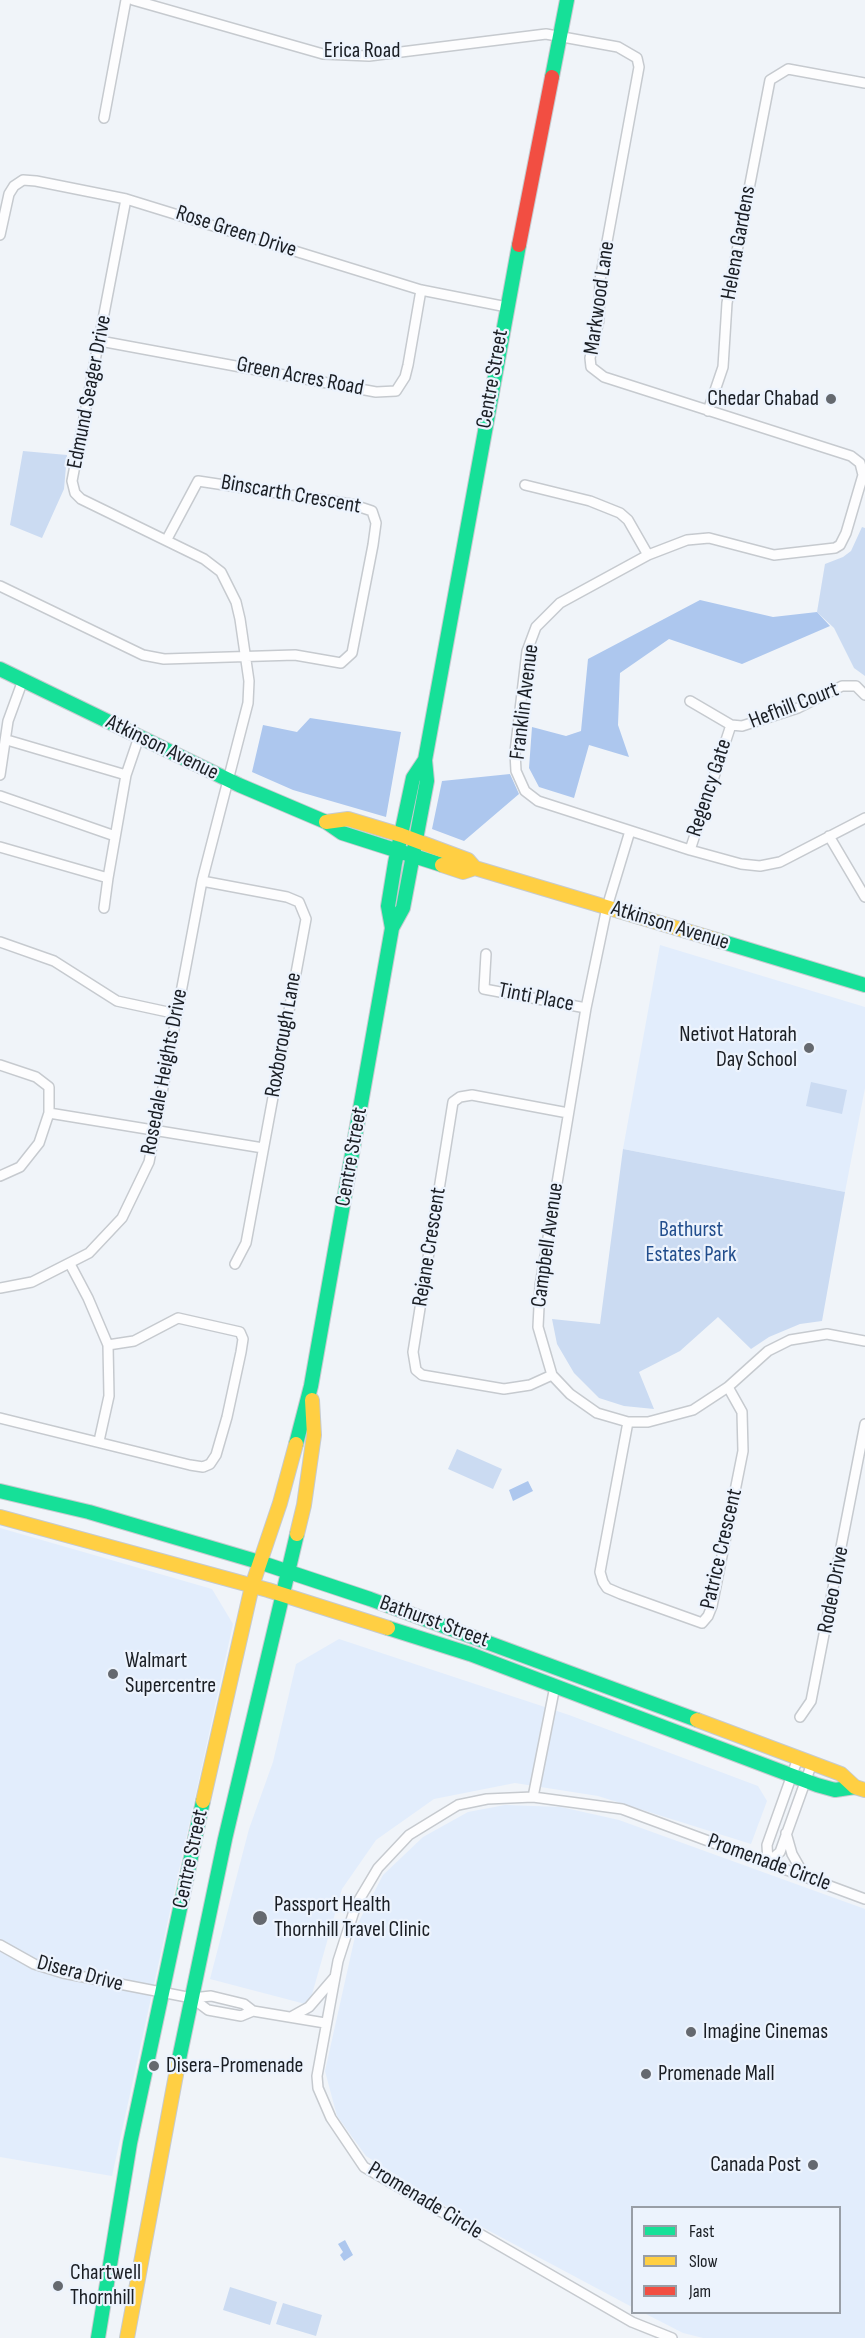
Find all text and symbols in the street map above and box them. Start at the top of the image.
street label: Erica Road [324,38,400,64]
street label: Helena Gardens [716,184,762,302]
street label: Rose Green Drive [172,200,300,264]
street label: Markwood Lane [579,240,621,356]
street label: Edmund Seager Drive [62,313,118,471]
street label: Centre Street [471,327,515,431]
street label: Green Acres Road [234,352,366,402]
place label: Chedar Chabad [707,386,819,412]
marker: Chedar Chabad [824,392,838,406]
street label: Binscarth Crescent [219,470,363,520]
street label: Franklin Avenue [505,643,545,761]
street label: Hefhill Court [746,677,842,735]
street label: Atkinson Avenue [101,709,223,787]
street label: Regency Gate [682,736,738,840]
street label: Atkinson Avenue [608,896,732,956]
street label: Roxborough Lane [260,971,308,1099]
street label: Tinti Place [496,978,576,1018]
street label: Rosedale Heights Drive [136,987,194,1157]
place label: Netivot Hatorah Day School [679,1022,797,1074]
marker: Netivot Hatorah Day School [802,1041,816,1055]
street label: Centre Street [330,1105,374,1209]
street label: Campbell Avenue [526,1181,570,1309]
street label: Rejane Crescent [408,1186,452,1308]
park label: Bathurst Estates Park [646,1217,736,1268]
street label: Patrice Crescent [695,1486,749,1612]
street label: Rodeo Drive [813,1544,855,1636]
street label: Bathurst Street [376,1590,492,1654]
place label: Walmart Supercentre [125,1648,216,1700]
marker: Walmart Supercentre [106,1667,120,1681]
street label: Centre Street [168,1807,214,1911]
street label: Promenade Circle [704,1829,834,1897]
place label: Passport Health Thornhill Travel Clinic [274,1892,430,1944]
marker: Passport Health Thornhill Travel Clinic [251,1909,269,1927]
street label: Disera Drive [34,1950,126,1998]
place label: Imagine Cinemas [703,2019,828,2045]
marker: Imagine Cinemas [684,2025,698,2039]
place label: Disera-Promenade [166,2053,303,2079]
marker: Disera-Promenade [147,2059,161,2073]
place label: Promenade Mall [658,2061,774,2087]
marker: Promenade Mall [639,2067,653,2081]
place label: Canada Post [710,2152,801,2178]
street label: Promenade Circle [363,2156,487,2246]
marker: Canada Post [806,2158,820,2172]
legend [631,2206,841,2314]
text: Fast [689,2221,714,2242]
text: Slow [689,2251,718,2272]
place label: Chartwell Thornhill [70,2260,141,2312]
marker: Chartwell Thornhill [51,2279,65,2293]
text: Jam [689,2281,711,2302]

